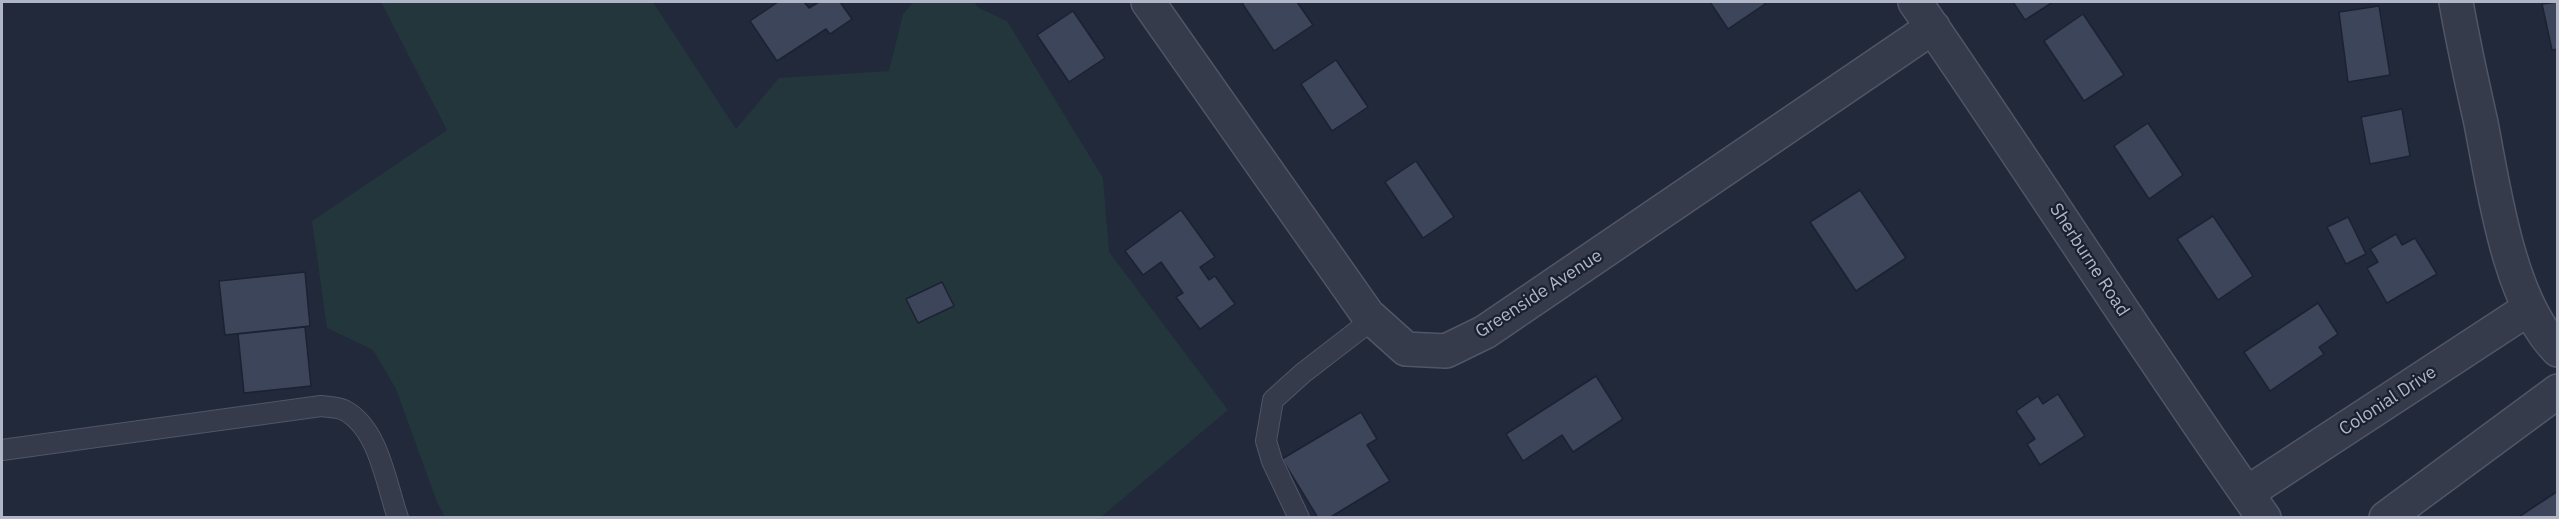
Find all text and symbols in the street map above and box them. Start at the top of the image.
street label: Sherburne Road [2044,200,2134,320]
street label: Greenside Avenue [1471,245,1607,343]
street label: Colonial Drive [2335,362,2441,440]

